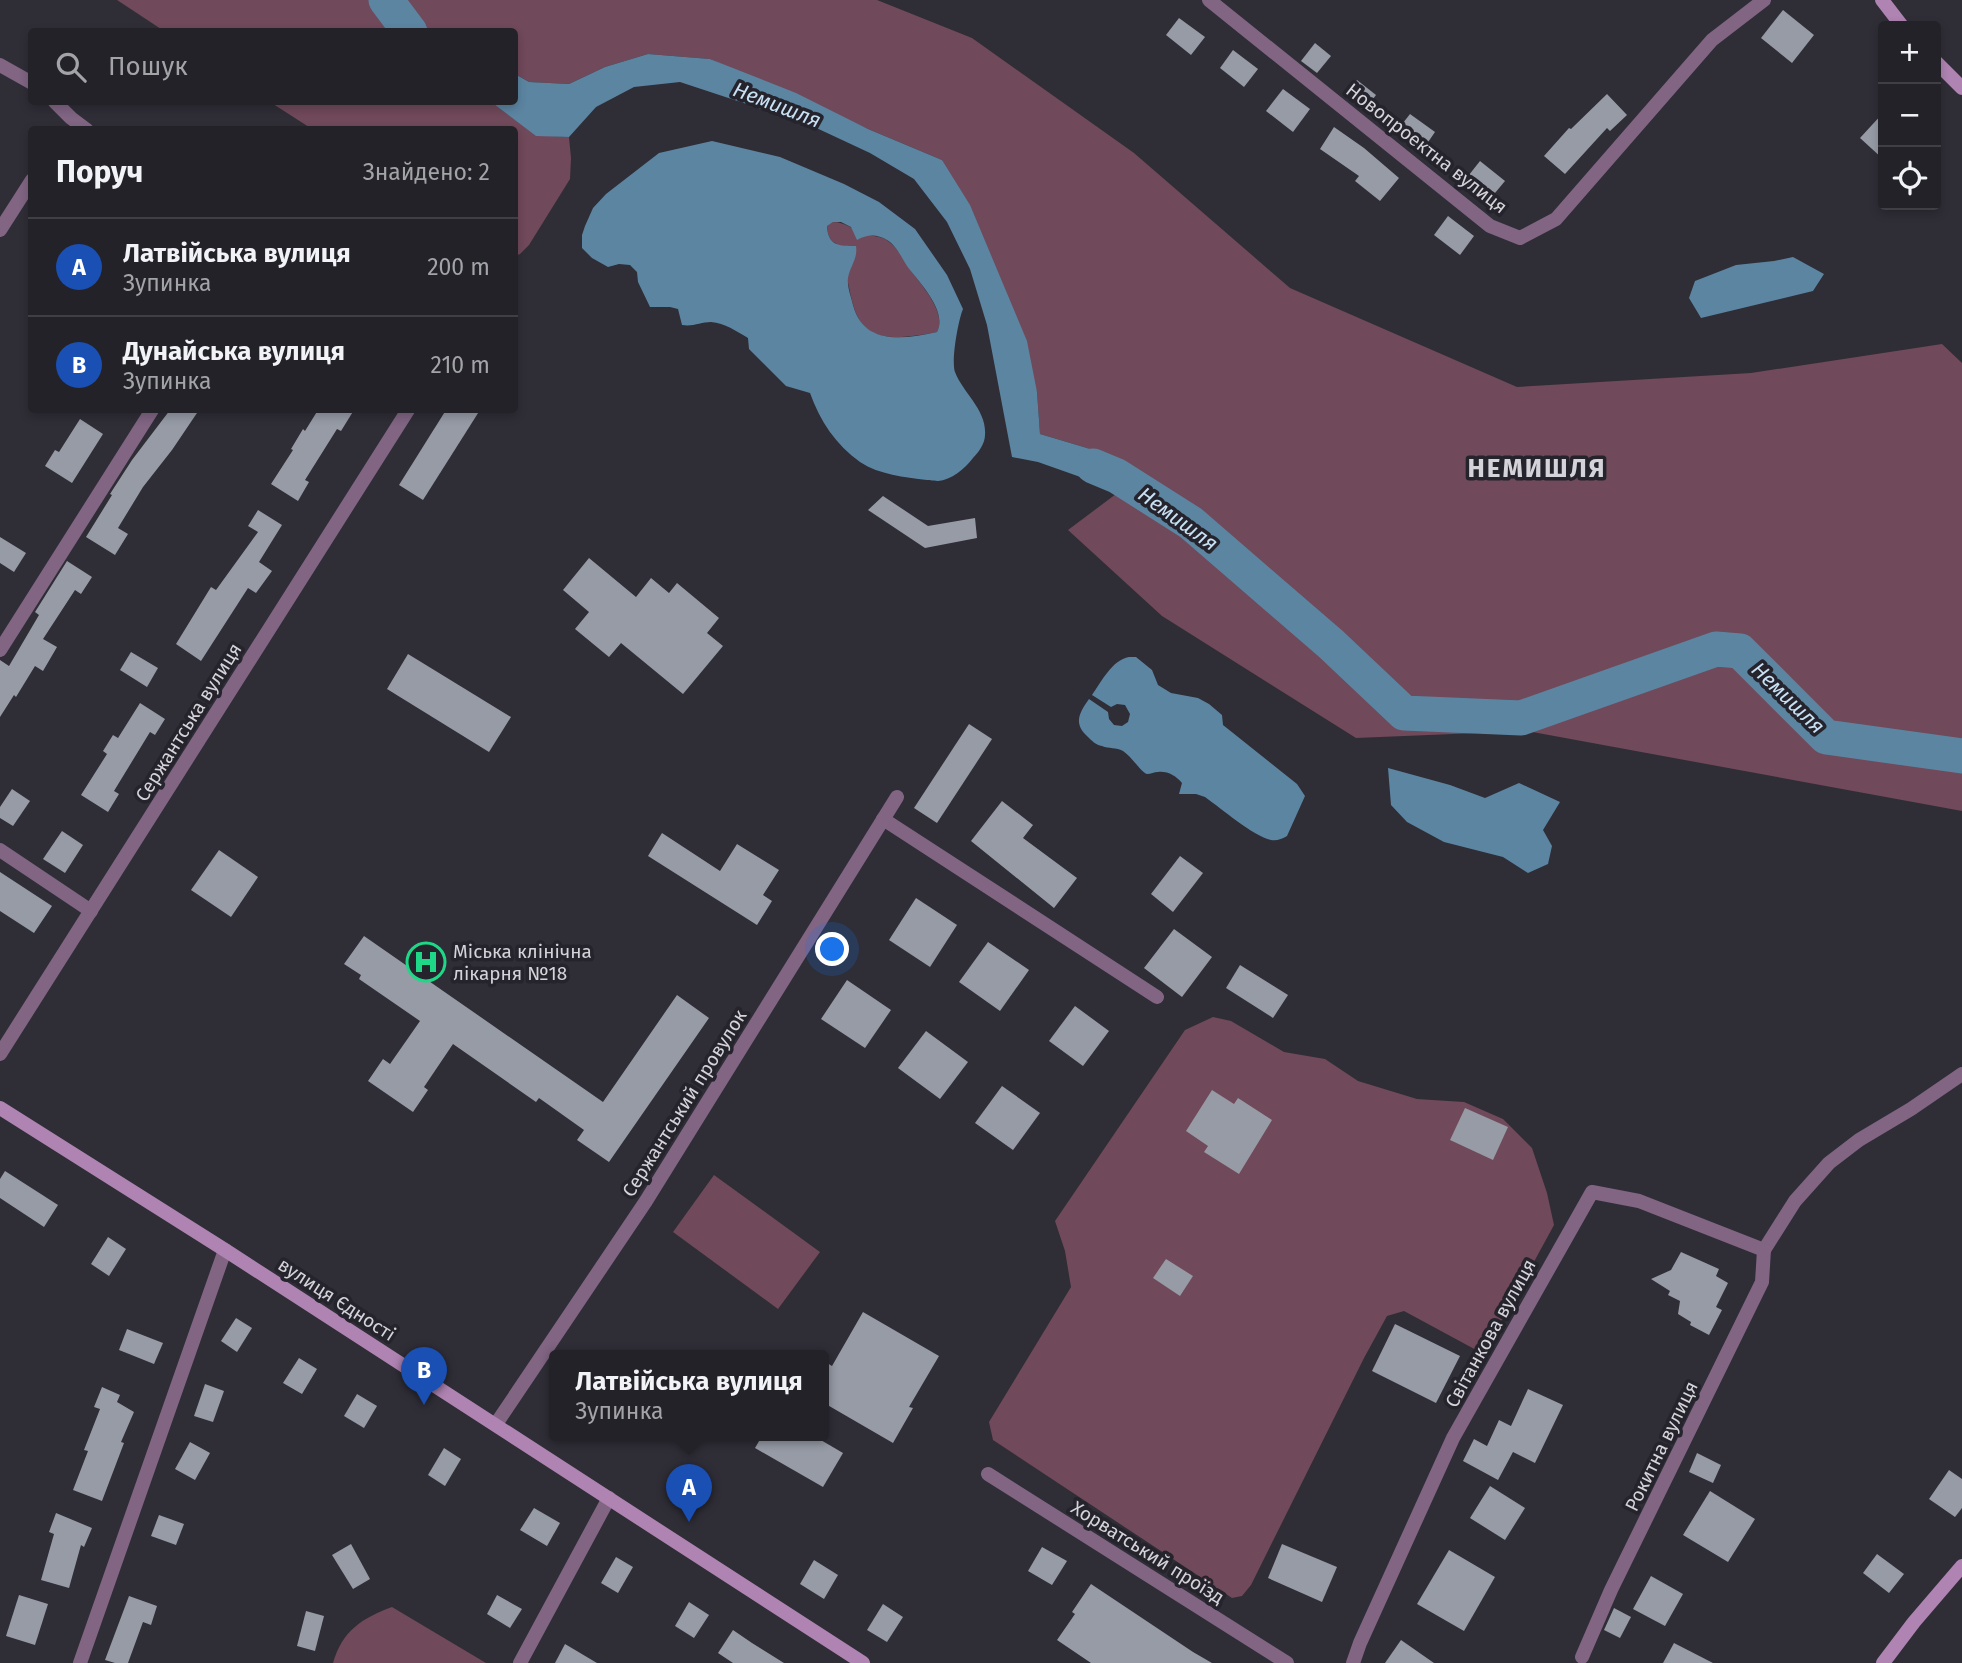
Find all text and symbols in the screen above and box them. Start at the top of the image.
map controls [1878,21,1941,210]
button: + [1878,21,1941,84]
search box [28,28,518,105]
icon: search [52,48,90,86]
text: Пошук [108,51,188,82]
water label: Немишля [729,76,825,134]
street label: Новопроектна вулиця [1341,78,1512,218]
button: − [1878,84,1941,147]
button: locate [1878,147,1941,210]
text: Поруч [56,154,143,190]
text: Знайдено: 2 [363,158,490,186]
text: Латвійська вулиця [123,238,351,269]
text: A [72,253,86,281]
text: 200 m [427,253,490,281]
text: Зупинка [123,269,211,297]
text: Дунайська вулиця [123,336,345,367]
text: B [72,351,86,379]
text: 210 m [431,351,490,379]
text: Зупинка [123,367,211,395]
district label: НЕМИШЛЯ [1467,453,1607,484]
water label: Немишля [1133,481,1223,557]
street label: Сержантська вулиця [130,639,246,806]
water label: Немишля [1746,657,1830,739]
your location [815,932,849,966]
place label: Міська клінічна лікарня №18 [453,940,592,985]
hospital icon: Міська клінічна лікарня №18 [405,941,447,983]
street label: Сержантський провулок [617,1005,752,1201]
street label: вулиця Єдності [274,1253,400,1346]
street label: Світанкова вулиця [1440,1255,1541,1411]
pin: B [401,1347,447,1405]
popup [549,1350,829,1441]
text: Латвійська вулиця [575,1366,803,1397]
street label: Рокитна вулиця [1620,1378,1703,1515]
text: Зупинка [575,1397,664,1425]
pin: A [666,1464,712,1522]
street label: Хорватський проїзд [1067,1496,1229,1609]

